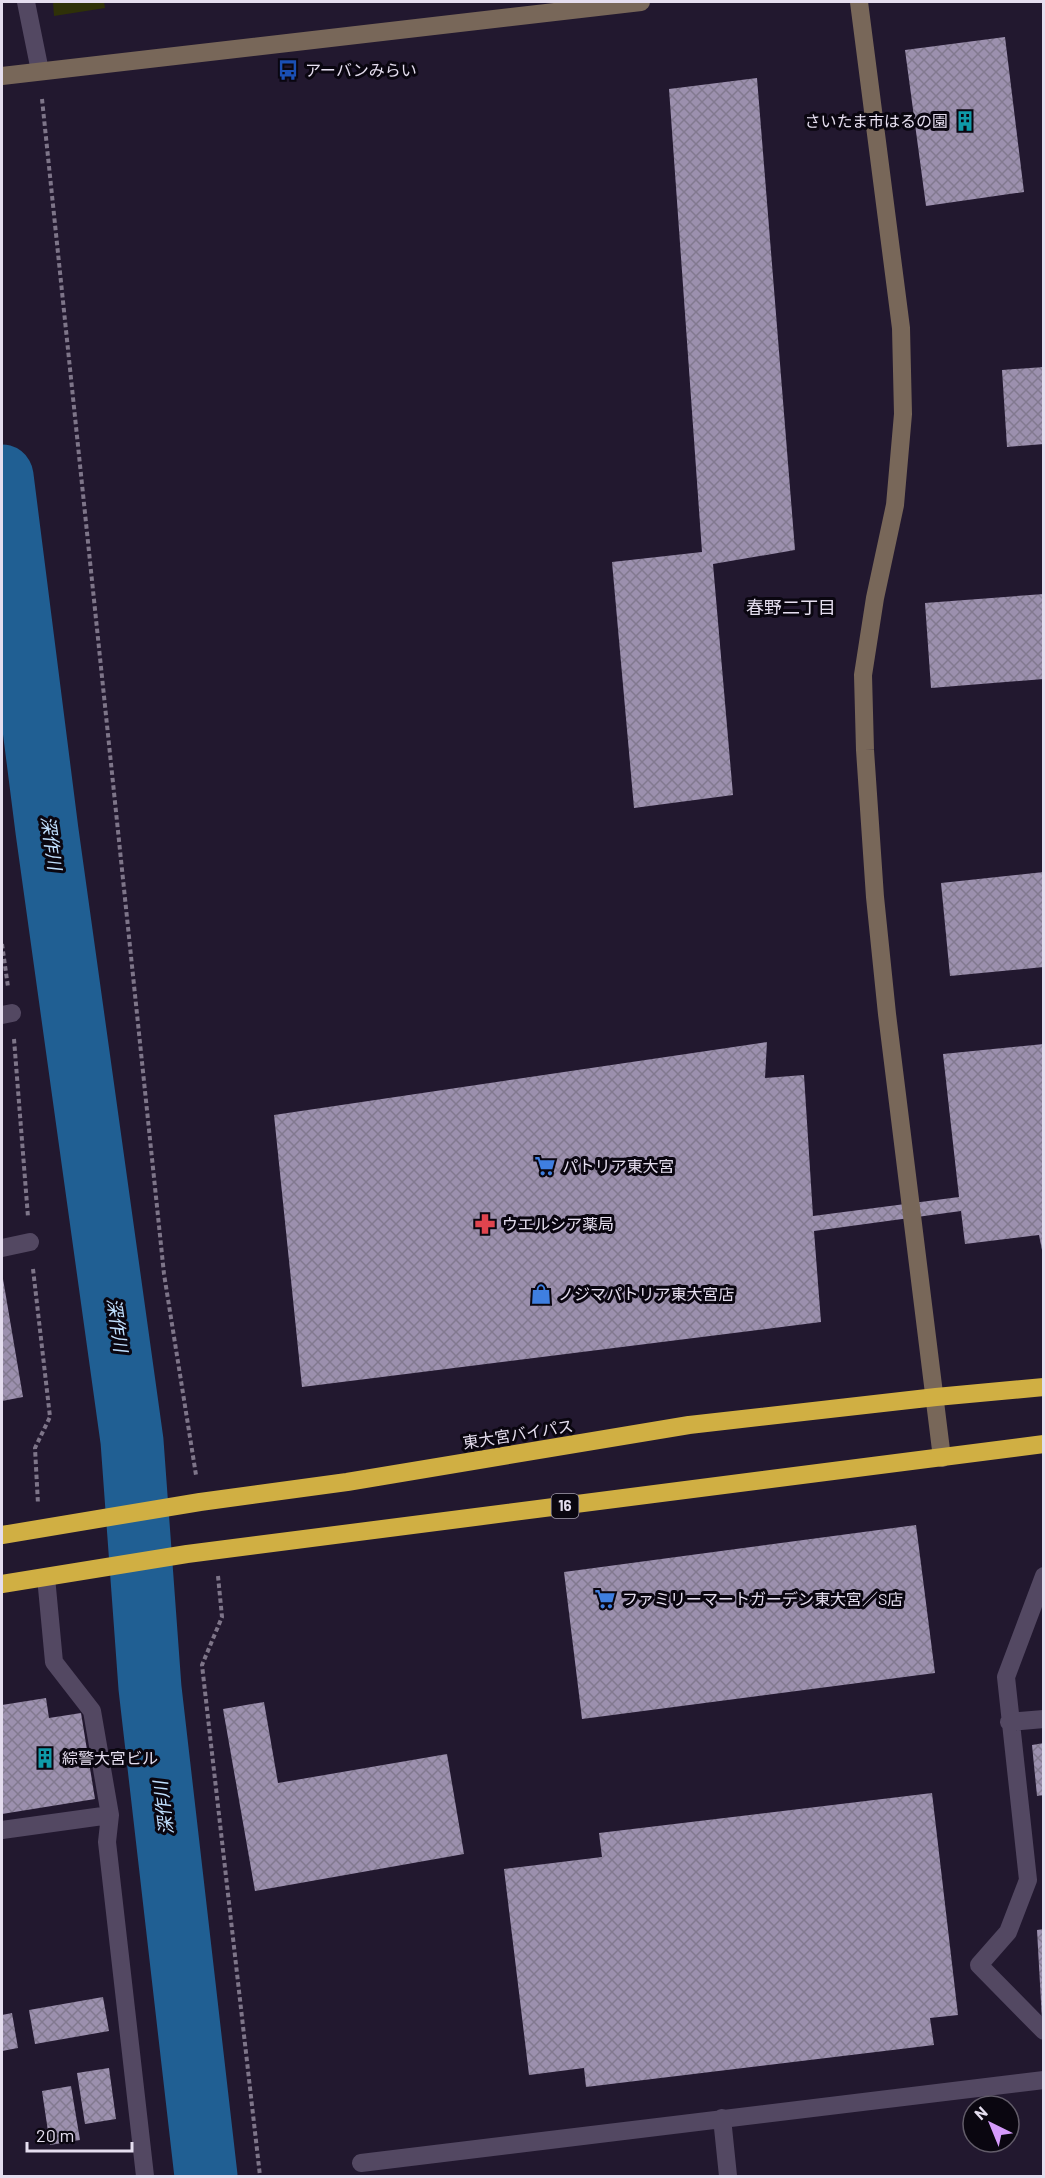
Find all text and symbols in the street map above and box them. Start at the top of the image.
bus stop icon: アーバンみらい [276,58,300,82]
place label: アーバンみらい [305,60,417,79]
building icon: さいたま市はるの園 [953,109,977,133]
place label: さいたま市はるの園 [804,111,948,130]
district label: 春野二丁目 [746,596,836,618]
water label: 深作川 [37,815,67,873]
supermarket icon: パトリア東大宮 [533,1154,557,1178]
place label: パトリア東大宮 [562,1156,674,1175]
pharmacy icon: ウエルシア薬局 [473,1212,497,1236]
place label: ウエルシア薬局 [502,1214,614,1233]
shop icon: ノジマパトリア東大宮店 [529,1282,553,1306]
place label: ノジマパトリア東大宮店 [558,1284,734,1303]
water label: 深作川 [103,1297,133,1355]
street label: 東大宮バイパス [461,1415,575,1452]
road number: 16 [552,1494,578,1518]
supermarket icon: ファミリーマートガーデン東大宮／S店 [593,1587,617,1611]
place label: ファミリーマートガーデン東大宮／S店 [622,1589,903,1608]
building icon: 綜警大宮ビル [33,1746,57,1770]
place label: 綜警大宮ビル [62,1748,158,1767]
water label: 深作川 [149,1778,177,1836]
north arrow [961,2094,1021,2154]
text: N [970,2102,991,2123]
scale bar [27,2115,132,2153]
text: 20 m [36,2124,74,2146]

